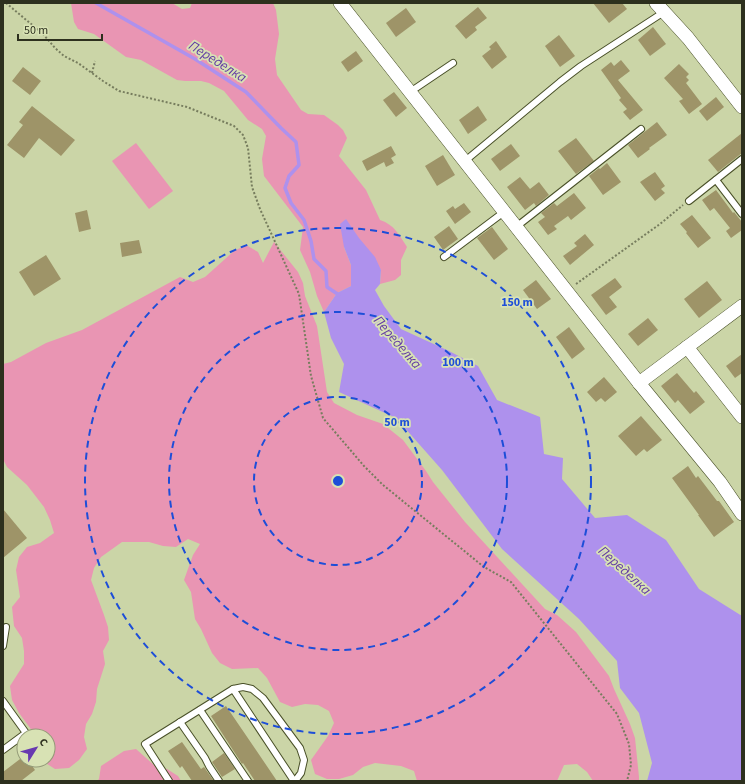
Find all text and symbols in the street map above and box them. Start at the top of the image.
scale bar [18,16,102,42]
text: 50 m [24,22,48,39]
water label: Переделка [185,36,251,88]
text: 150 m [501,294,533,311]
water label: Переделка [368,312,426,374]
text: 100 m [442,354,474,371]
text: 50 m [384,414,410,431]
centre of rings [331,474,345,488]
water label: Переделка [594,542,656,600]
north arrow [16,728,56,768]
text: С [36,735,52,750]

